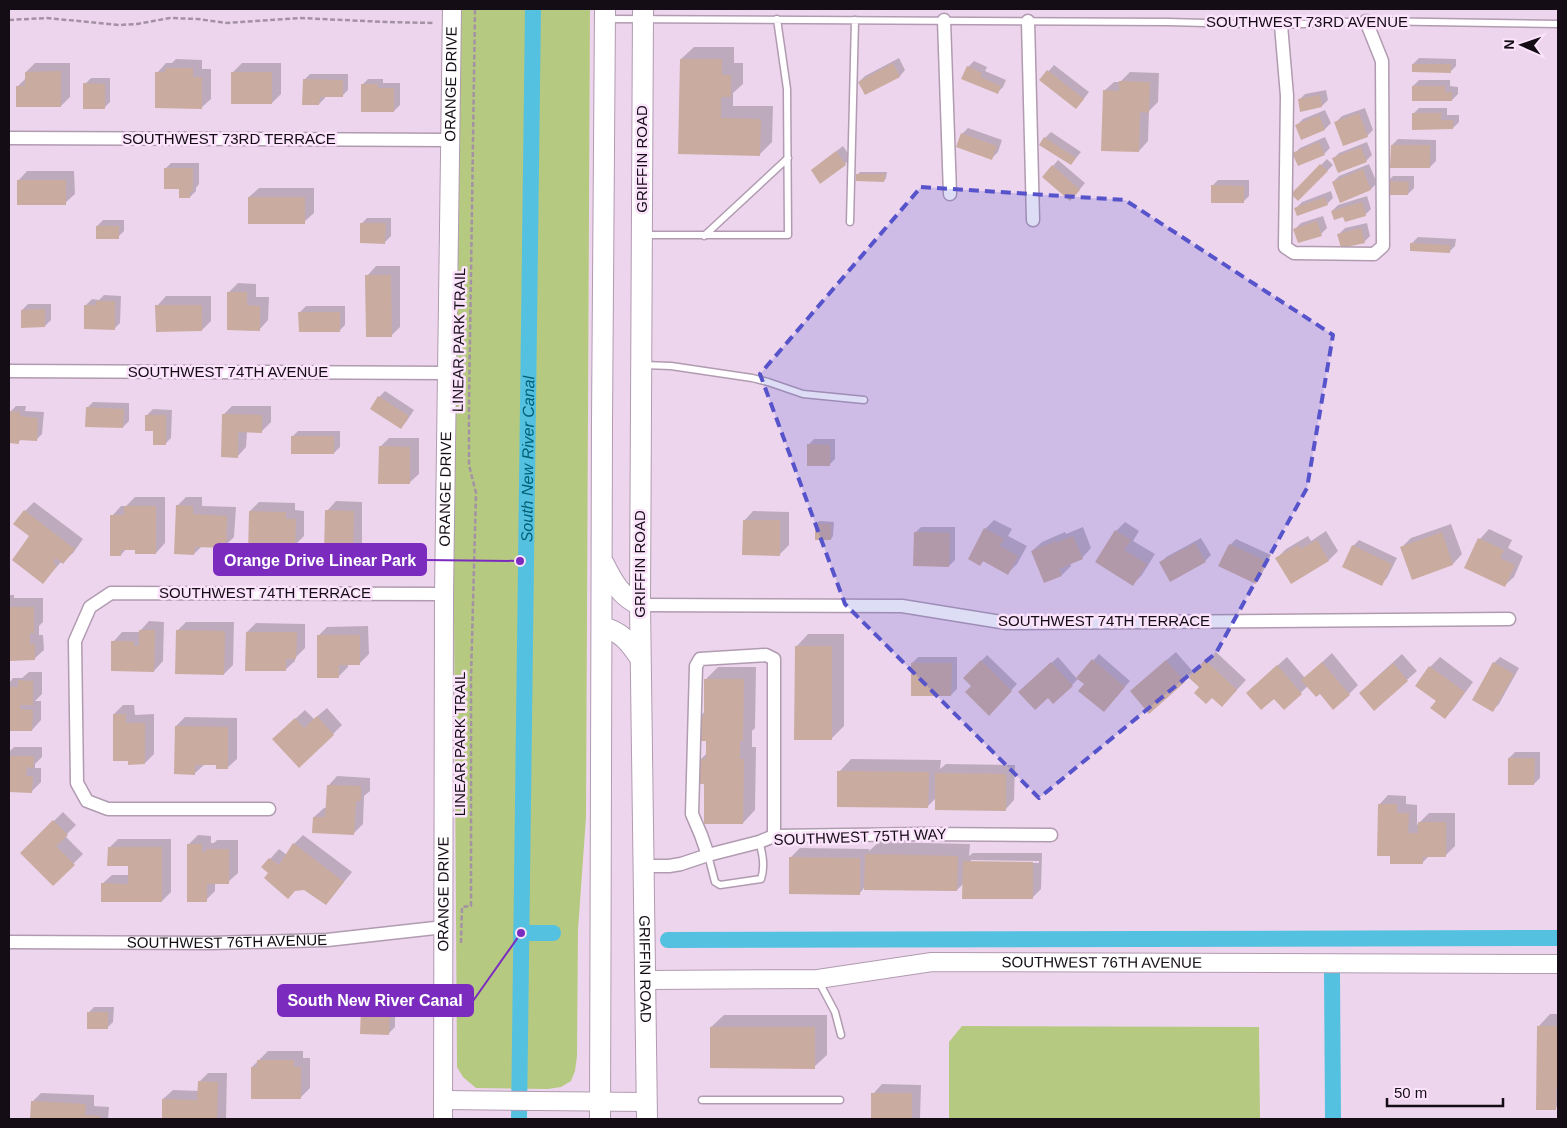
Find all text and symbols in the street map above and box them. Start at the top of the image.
street label: SOUTHWEST 73RD AVENUE [1206,13,1408,30]
north arrow [1497,20,1547,70]
street label: ORANGE DRIVE [441,26,460,142]
text: N [1501,39,1517,50]
street label: GRIFFIN ROAD [633,105,650,213]
street label: SOUTHWEST 73RD TERRACE [122,130,336,147]
street label: LINEAR PARK TRAIL [449,268,468,412]
street label: SOUTHWEST 74TH AVENUE [128,363,328,380]
water label: South New River Canal [518,375,537,542]
street label: ORANGE DRIVE [436,431,454,547]
street label: GRIFFIN ROAD [631,510,648,618]
callout: Orange Drive Linear Park [214,544,426,575]
text: Orange Drive Linear Park [224,552,416,569]
street label: SOUTHWEST 74TH TERRACE [159,584,371,601]
street label: SOUTHWEST 74TH TERRACE [998,612,1210,629]
street label: LINEAR PARK TRAIL [451,672,468,816]
street label: SOUTHWEST 75TH WAY [773,825,947,848]
street label: ORANGE DRIVE [434,836,452,952]
street label: GRIFFIN ROAD [636,915,655,1023]
street label: SOUTHWEST 76TH AVENUE [127,931,327,951]
street label: SOUTHWEST 76TH AVENUE [1001,953,1202,971]
callout: South New River Canal [278,985,473,1016]
text: South New River Canal [287,992,463,1009]
scale bar [1387,1076,1503,1108]
text: 50 m [1394,1084,1427,1101]

